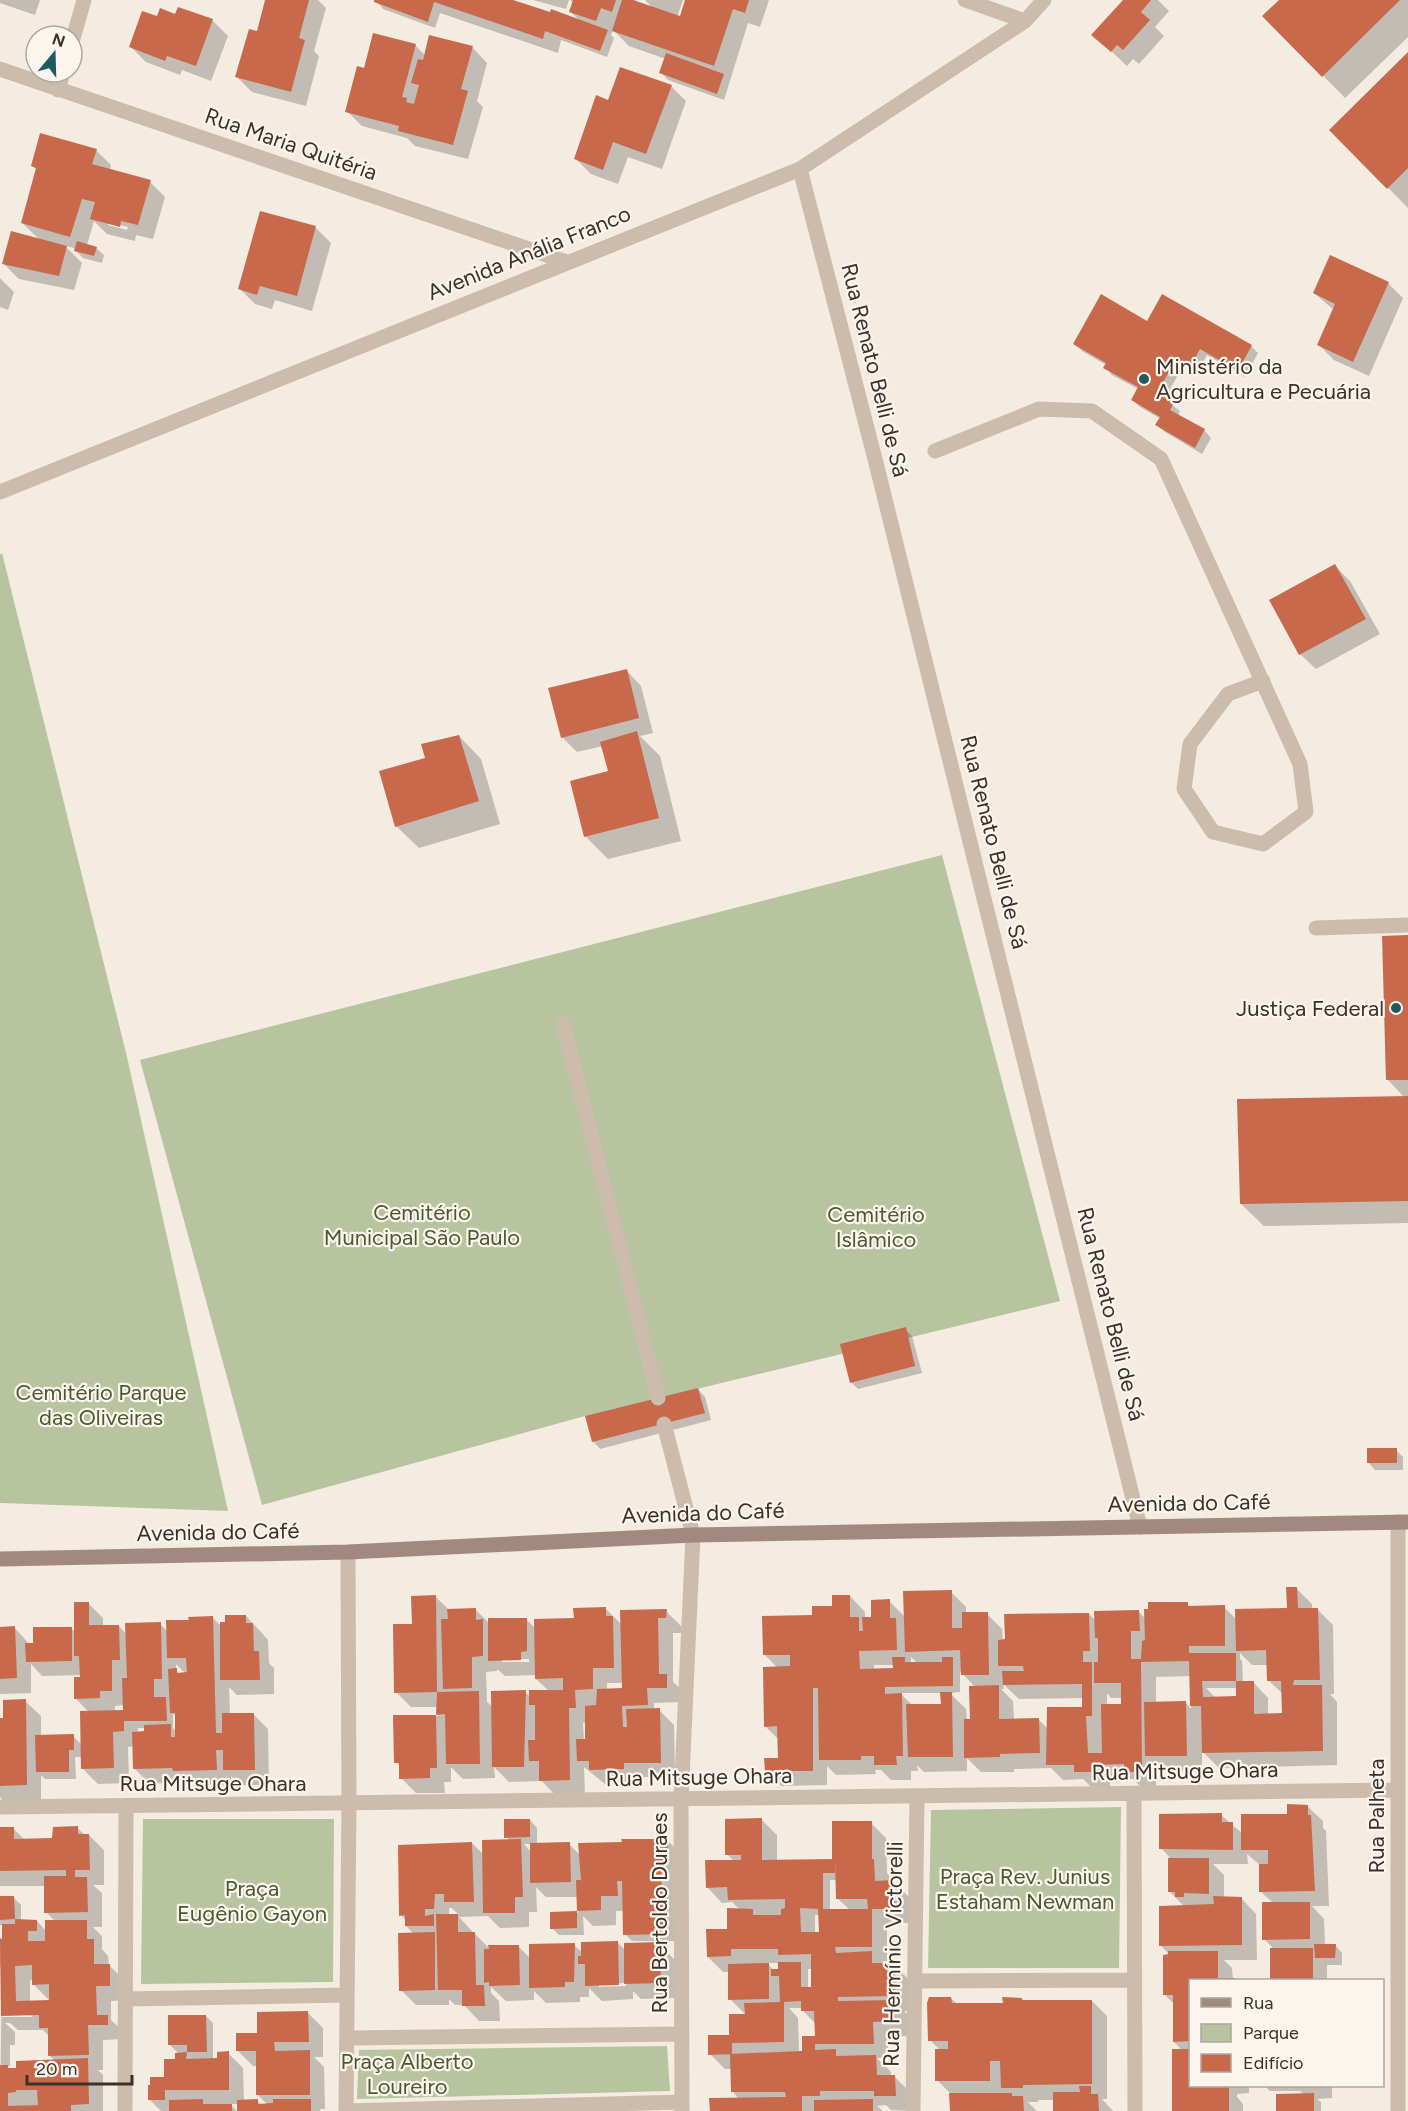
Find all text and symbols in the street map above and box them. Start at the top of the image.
north arrow [24,24,84,84]
text: N [50,29,68,51]
street label: Rua Maria Quitéria [201,102,381,186]
street label: Avenida Anália Franco [423,200,635,306]
street label: Rua Renato Belli de Sá [835,260,915,480]
place label: Ministério da Agricultura e Pecuária [1156,353,1371,405]
marker: Ministério da Agricultura e Pecuária [1137,372,1151,386]
street label: Rua Renato Belli de Sá [954,732,1034,952]
place label: Justiça Federal [1236,995,1384,1022]
marker: Justiça Federal [1389,1001,1403,1015]
park label: Cemitério Municipal São Paulo [324,1199,520,1251]
park label: Cemitério Islâmico [827,1201,925,1253]
street label: Rua Renato Belli de Sá [1071,1204,1151,1424]
park label: Cemitério Parque das Oliveiras [16,1379,186,1431]
street label: Avenida do Café [1107,1488,1271,1518]
street label: Avenida do Café [621,1497,785,1529]
street label: Avenida do Café [136,1517,300,1547]
street label: Rua Mitsuge Ohara [1091,1756,1279,1786]
street label: Rua Palheta [1363,1758,1390,1874]
street label: Rua Mitsuge Ohara [605,1762,793,1792]
street label: Rua Mitsuge Ohara [120,1770,306,1797]
street label: Rua Bertoldo Duraes [646,1813,673,2013]
street label: Rua Hermínio Victorelli [878,1841,908,2067]
park label: Praça Rev. Junius Estaham Newman [936,1863,1114,1915]
park label: Praça Eugênio Gayon [177,1875,327,1927]
legend [1189,1979,1384,2087]
text: Rua [1243,1992,1274,2014]
text: Parque [1243,2022,1299,2044]
scale bar [27,2048,132,2086]
park label: Praça Alberto Loureiro [341,2048,473,2100]
text: Edifício [1243,2052,1304,2074]
text: 20 m [36,2058,77,2080]

